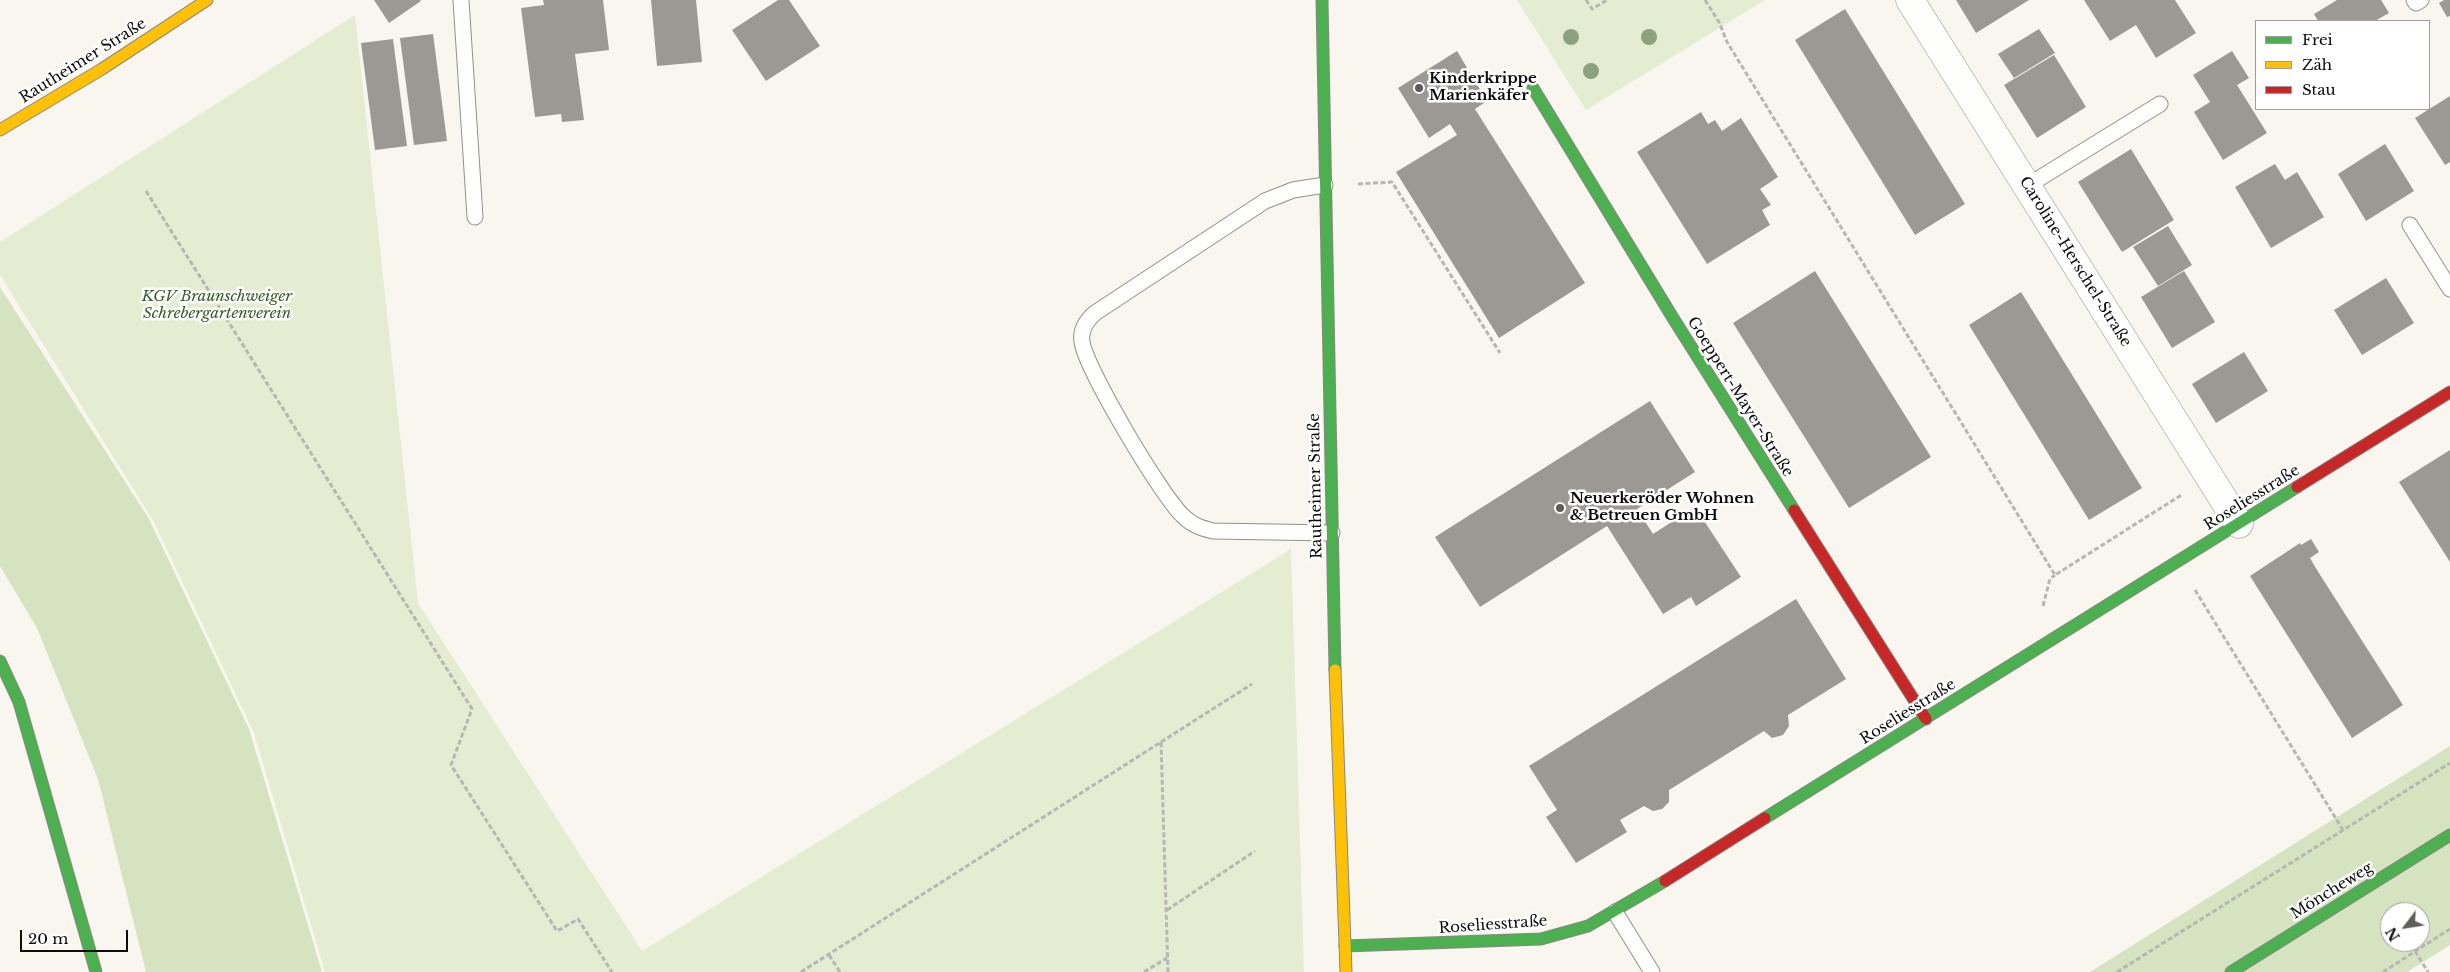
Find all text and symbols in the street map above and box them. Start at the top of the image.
street label: Rautheimer Straße [16,15,150,107]
legend [2255,20,2430,110]
text: Frei [2302,30,2333,49]
text: Zäh [2302,55,2332,74]
place label: Kinderkrippe Marienkäfer [1429,70,1537,105]
text: Stau [2302,80,2336,99]
marker: Kinderkrippe Marienkäfer [1413,82,1425,94]
street label: Caroline-Herschel-Straße [2015,174,2135,350]
park label: KGV Braunschweiger Schrebergartenverein [142,288,292,323]
street label: Goeppert-Mayer-Straße [1683,314,1797,480]
street label: Rautheimer Straße [1306,413,1326,559]
street label: Roseliesstraße [2201,461,2303,535]
place label: Neuerkeröder Wohnen & Betreuen GmbH [1570,490,1754,525]
marker: Neuerkeröder Wohnen & Betreuen GmbH [1554,502,1566,514]
street label: Roseliesstraße [1857,675,1959,749]
street label: Möncheweg [2288,859,2376,923]
north arrow [2380,902,2430,952]
street label: Roseliesstraße [1438,912,1548,938]
scale bar [22,920,130,952]
text: N [2382,924,2404,944]
text: 20 m [28,929,68,948]

